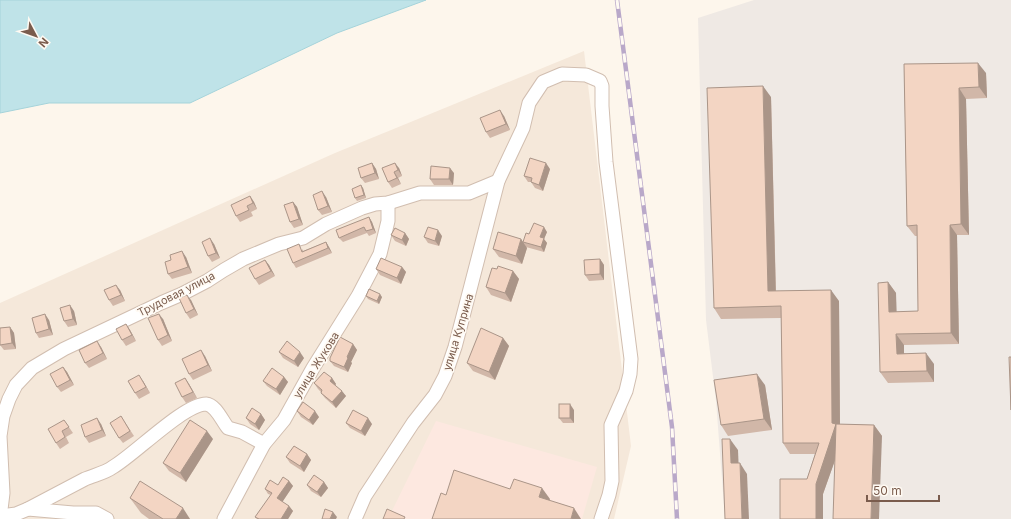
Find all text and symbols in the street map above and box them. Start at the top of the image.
north arrow [16,16,56,56]
text: N [36,35,52,50]
street label: Трудовая улица [135,268,217,320]
street label: улица Куприна [440,292,476,372]
street label: улица Жукова [290,329,342,401]
scale bar [867,477,939,503]
text: 50 m [873,483,902,498]

